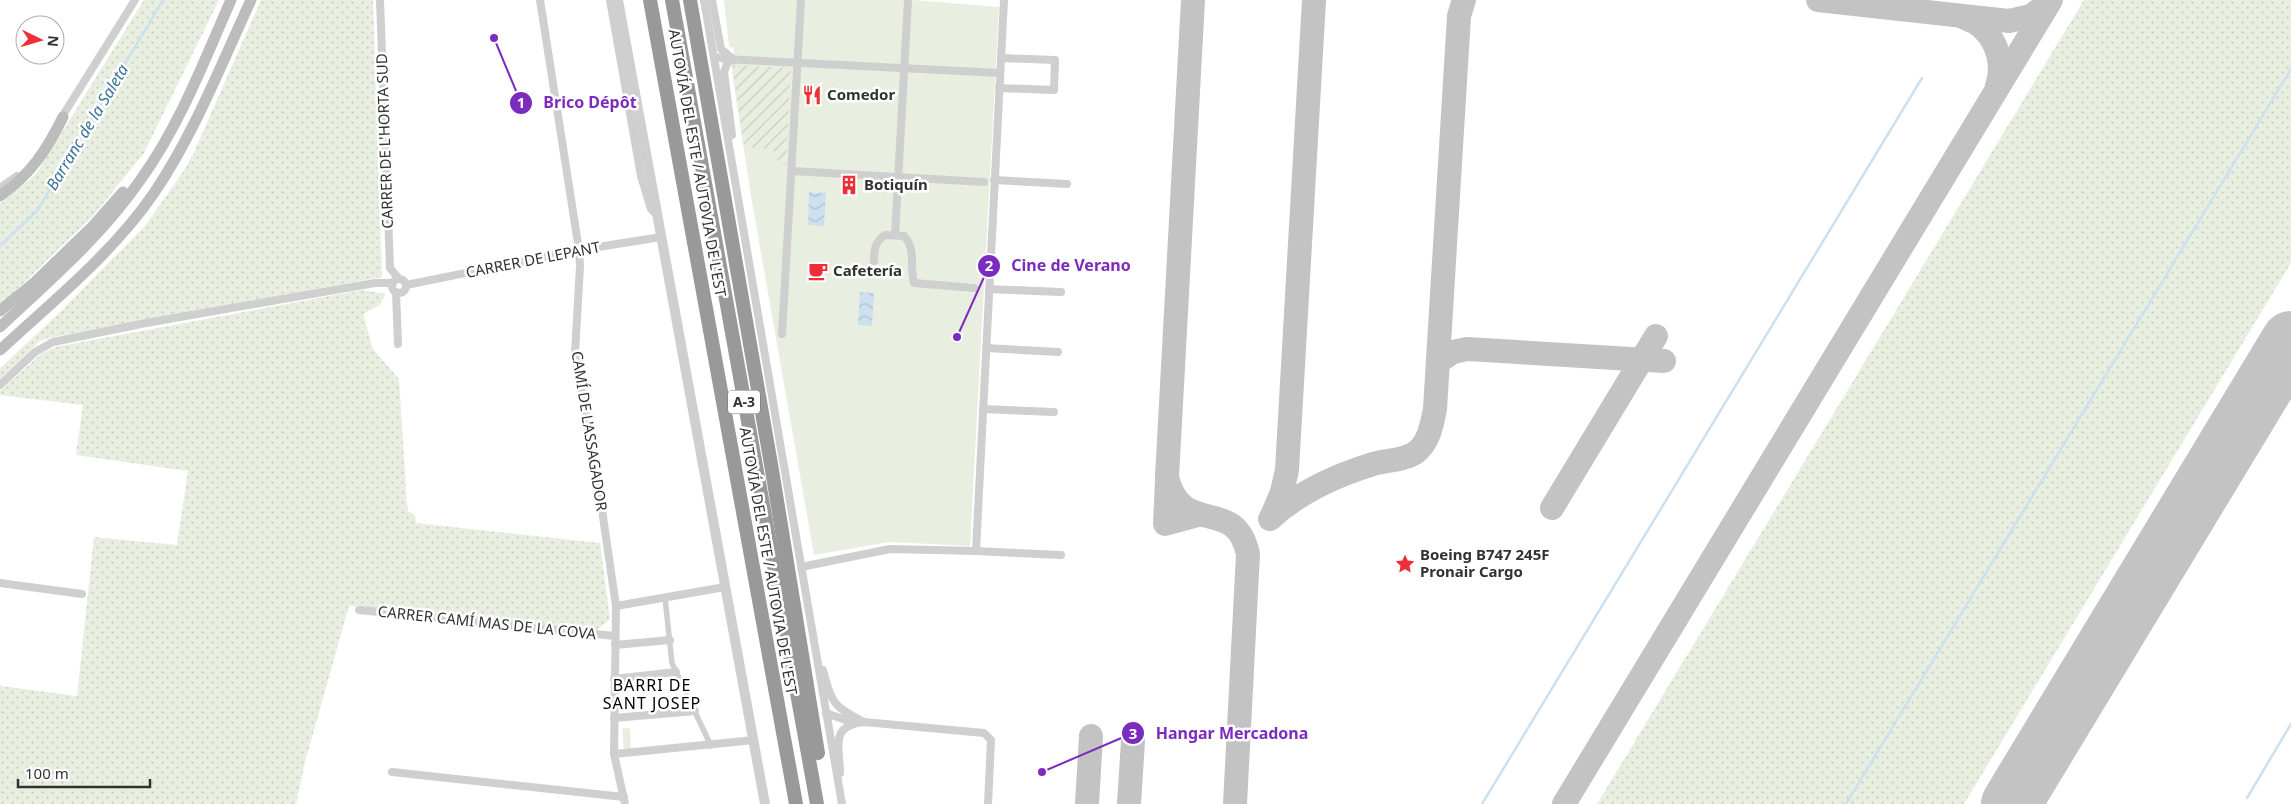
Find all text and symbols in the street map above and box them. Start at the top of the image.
north arrow [15,15,65,65]
street label: AUTOVÍA DEL ESTE / AUTOVIA DE L'EST [665,28,732,299]
text: N [43,35,63,48]
street label: CARRER DE L'HORTA SUD [371,53,397,229]
water label: Barranc de la Saleta [41,60,133,194]
restaurant icon: Comedor [801,84,823,106]
place label: Comedor [827,84,895,104]
callout: Brico Dépôt [508,87,647,118]
text: Brico Dépôt [543,91,637,113]
text: 1 [517,92,525,112]
building icon: Botiquín [838,174,860,196]
place label: Botiquín [864,174,928,194]
street label: CARRER DE LEPANT [464,236,602,282]
callout: Cine de Verano [976,250,1141,281]
text: Cine de Verano [1011,254,1131,276]
text: 2 [985,255,994,275]
cafe icon: Cafetería [807,260,829,282]
place label: Cafetería [833,260,902,280]
street label: CAMÍ DE L'ASSAGADOR [567,349,613,513]
road number: A-3 [728,391,760,414]
street label: AUTOVÍA DEL ESTE / AUTOVIA DE L'EST [736,426,803,697]
place label: Boeing B747 245F Pronair Cargo [1420,544,1550,581]
place icon: Boeing B747 245F Pronair Cargo [1394,553,1416,575]
street label: CARRER CAMÍ MAS DE LA COVA [377,601,598,643]
district label: BARRI DE SANT JOSEP [603,674,701,714]
callout: Hangar Mercadona [1121,718,1318,749]
text: Hangar Mercadona [1156,722,1308,744]
text: 3 [1129,723,1137,743]
scale bar [18,756,150,788]
text: 100 m [25,763,69,783]

